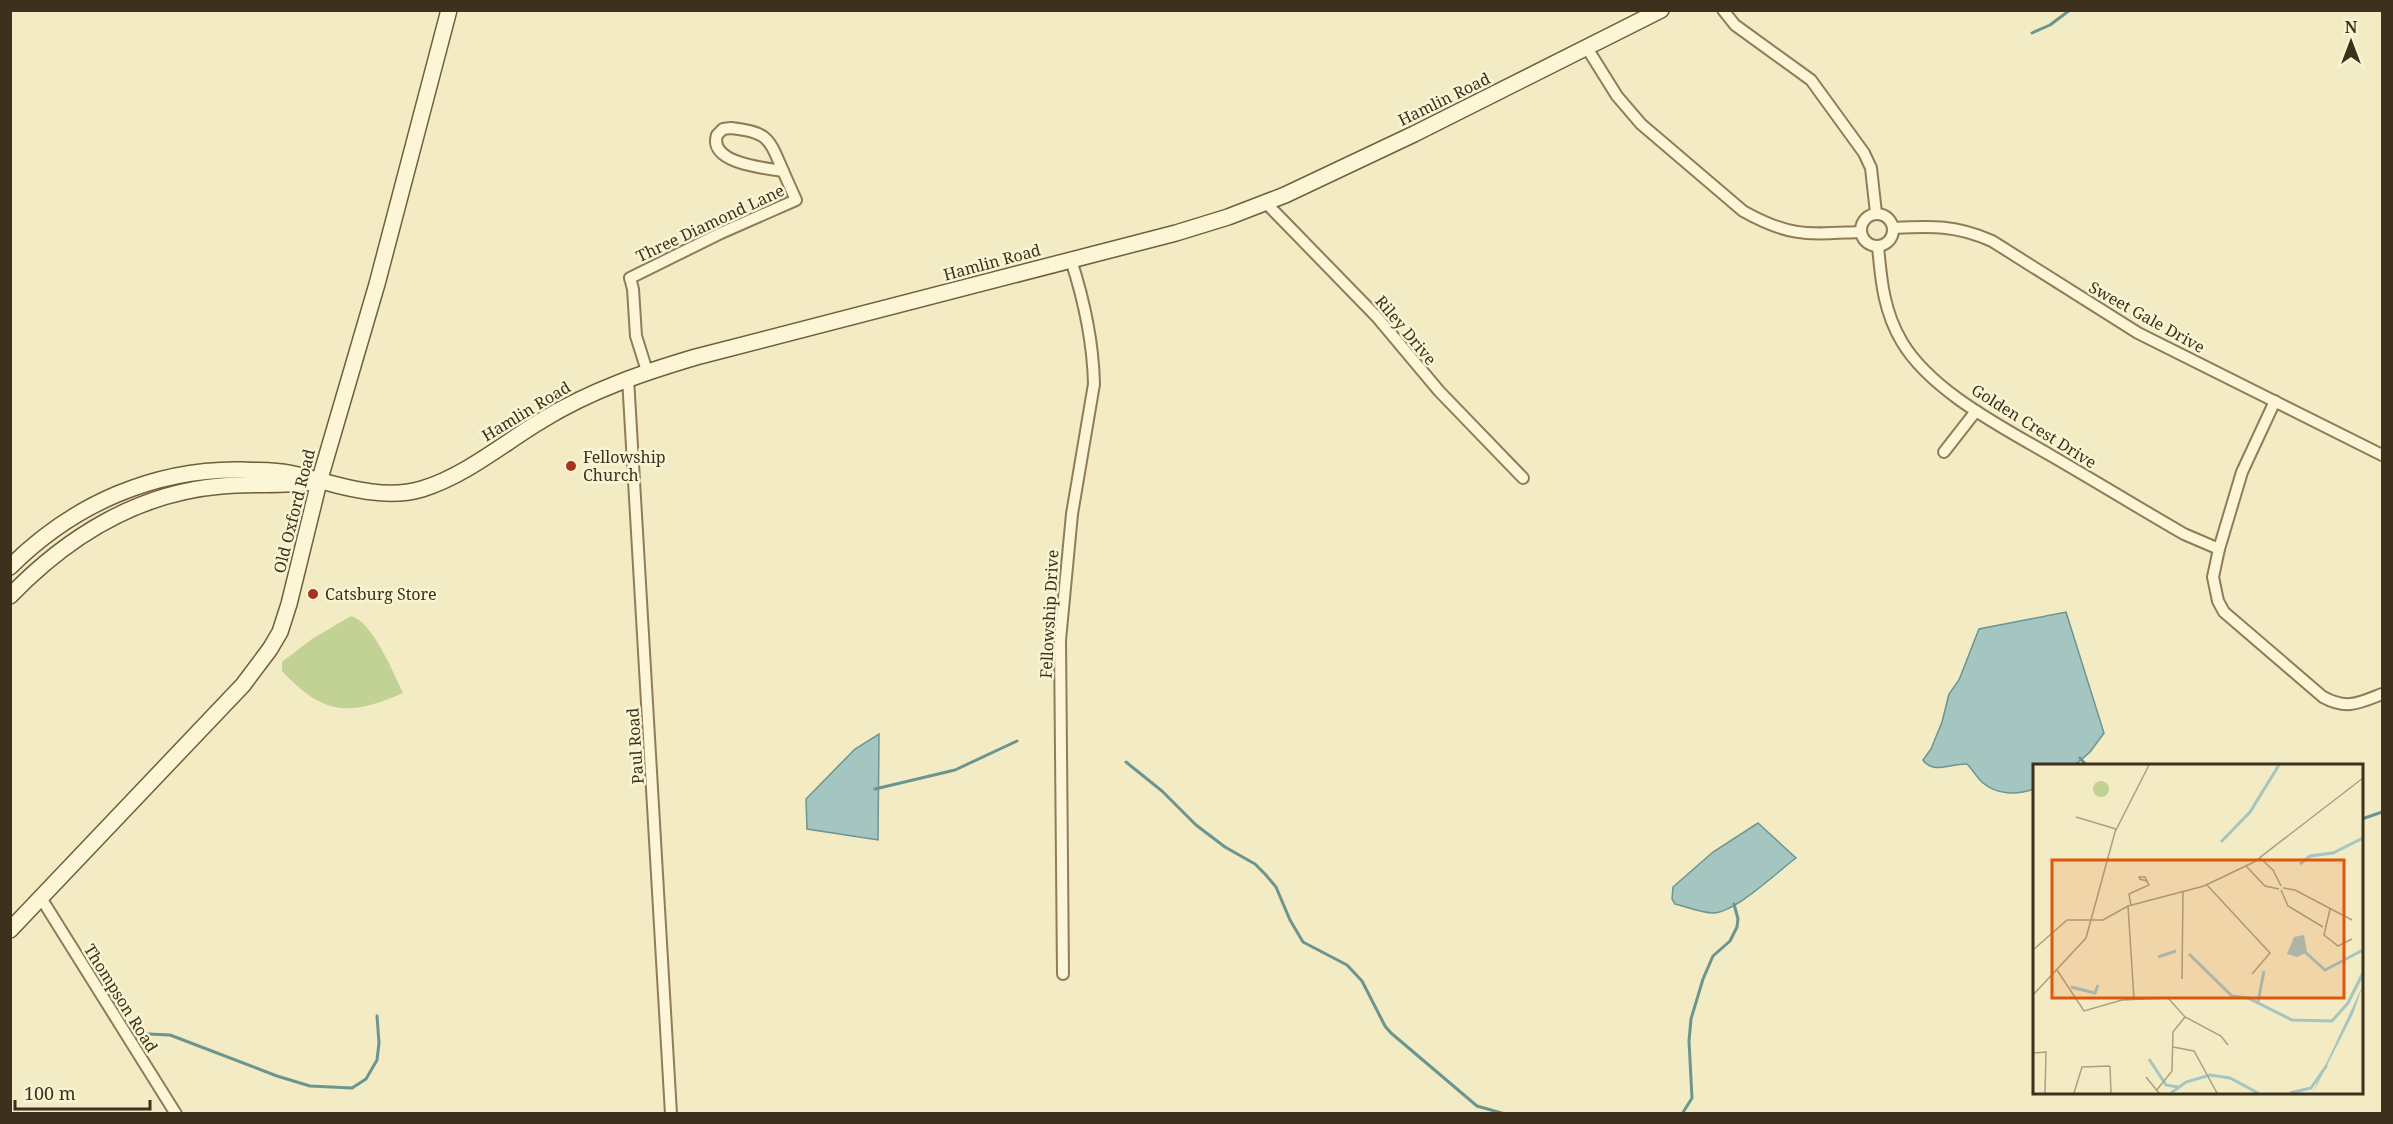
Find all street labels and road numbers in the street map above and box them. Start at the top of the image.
street label: Hamlin Road [1394,67,1494,131]
street label: Three Diamond Lane [632,179,788,267]
street label: Hamlin Road [941,238,1043,286]
street label: Sweet Gale Drive [2085,276,2209,358]
street label: Riley Drive [1370,291,1442,369]
street label: Hamlin Road [478,376,575,446]
street label: Golden Crest Drive [1967,379,2101,473]
street label: Old Oxford Road [268,446,320,575]
street label: Fellowship Drive [1035,549,1063,679]
street label: Paul Road [621,707,649,785]
street label: Thompson Road [79,940,163,1056]

